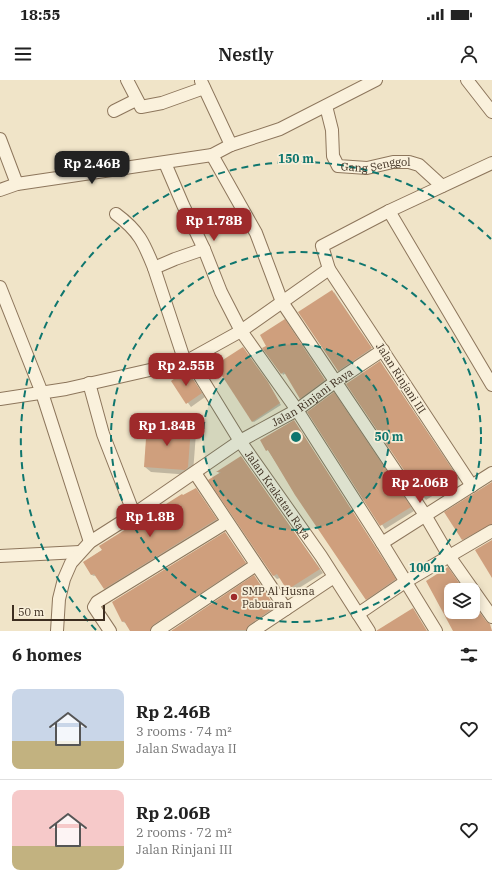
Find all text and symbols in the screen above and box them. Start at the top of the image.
text: 18:55 [20,5,61,24]
icon: menu [12,43,34,65]
text: Nestly [218,43,274,66]
icon: person [458,43,480,65]
pin: Rp 2.46B [51,151,133,185]
text: 150 m [278,151,314,166]
text: Rp 2.46B [63,155,121,172]
street label: Gang Senggol [340,155,411,175]
pin: Rp 1.78B [173,208,255,242]
text: Rp 1.78B [185,212,243,229]
street label: Jalan Rinjani III [373,340,429,416]
pin: Rp 2.55B [145,353,227,387]
text: Rp 2.55B [157,357,215,374]
street label: Jalan Rinjani Raya [269,365,356,429]
pin: Rp 1.84B [126,413,208,447]
text: Rp 1.84B [138,417,196,434]
text: 50 m [375,429,404,444]
centre of rings [289,430,303,444]
street label: Jalan Krakatau Raya [242,448,314,542]
pin: Rp 2.06B [379,470,461,504]
text: Rp 2.06B [391,474,449,491]
pin: Rp 1.8B [113,504,187,538]
text: Rp 1.8B [125,508,175,525]
text: 100 m [409,560,445,575]
map controls [444,583,480,619]
button: layers [444,583,480,619]
place label: SMP Al Husna Pabuaran [242,584,315,611]
marker: SMP Al Husna Pabuaran [229,592,239,602]
scale bar [12,603,105,622]
text: 50 m [18,605,44,619]
text: 6 homes [12,644,82,666]
icon: filters [458,644,480,666]
text: Rp 2.46B [136,701,211,723]
icon: home [44,705,92,753]
icon: heart [458,718,480,740]
text: 3 rooms · 74 m² [136,723,232,740]
text: Jalan Swadaya II [136,740,237,757]
text: Rp 2.06B [136,802,211,824]
icon: home [44,806,92,854]
icon: heart [458,819,480,841]
text: 2 rooms · 72 m² [136,824,232,841]
text: Jalan Rinjani III [136,841,232,858]

